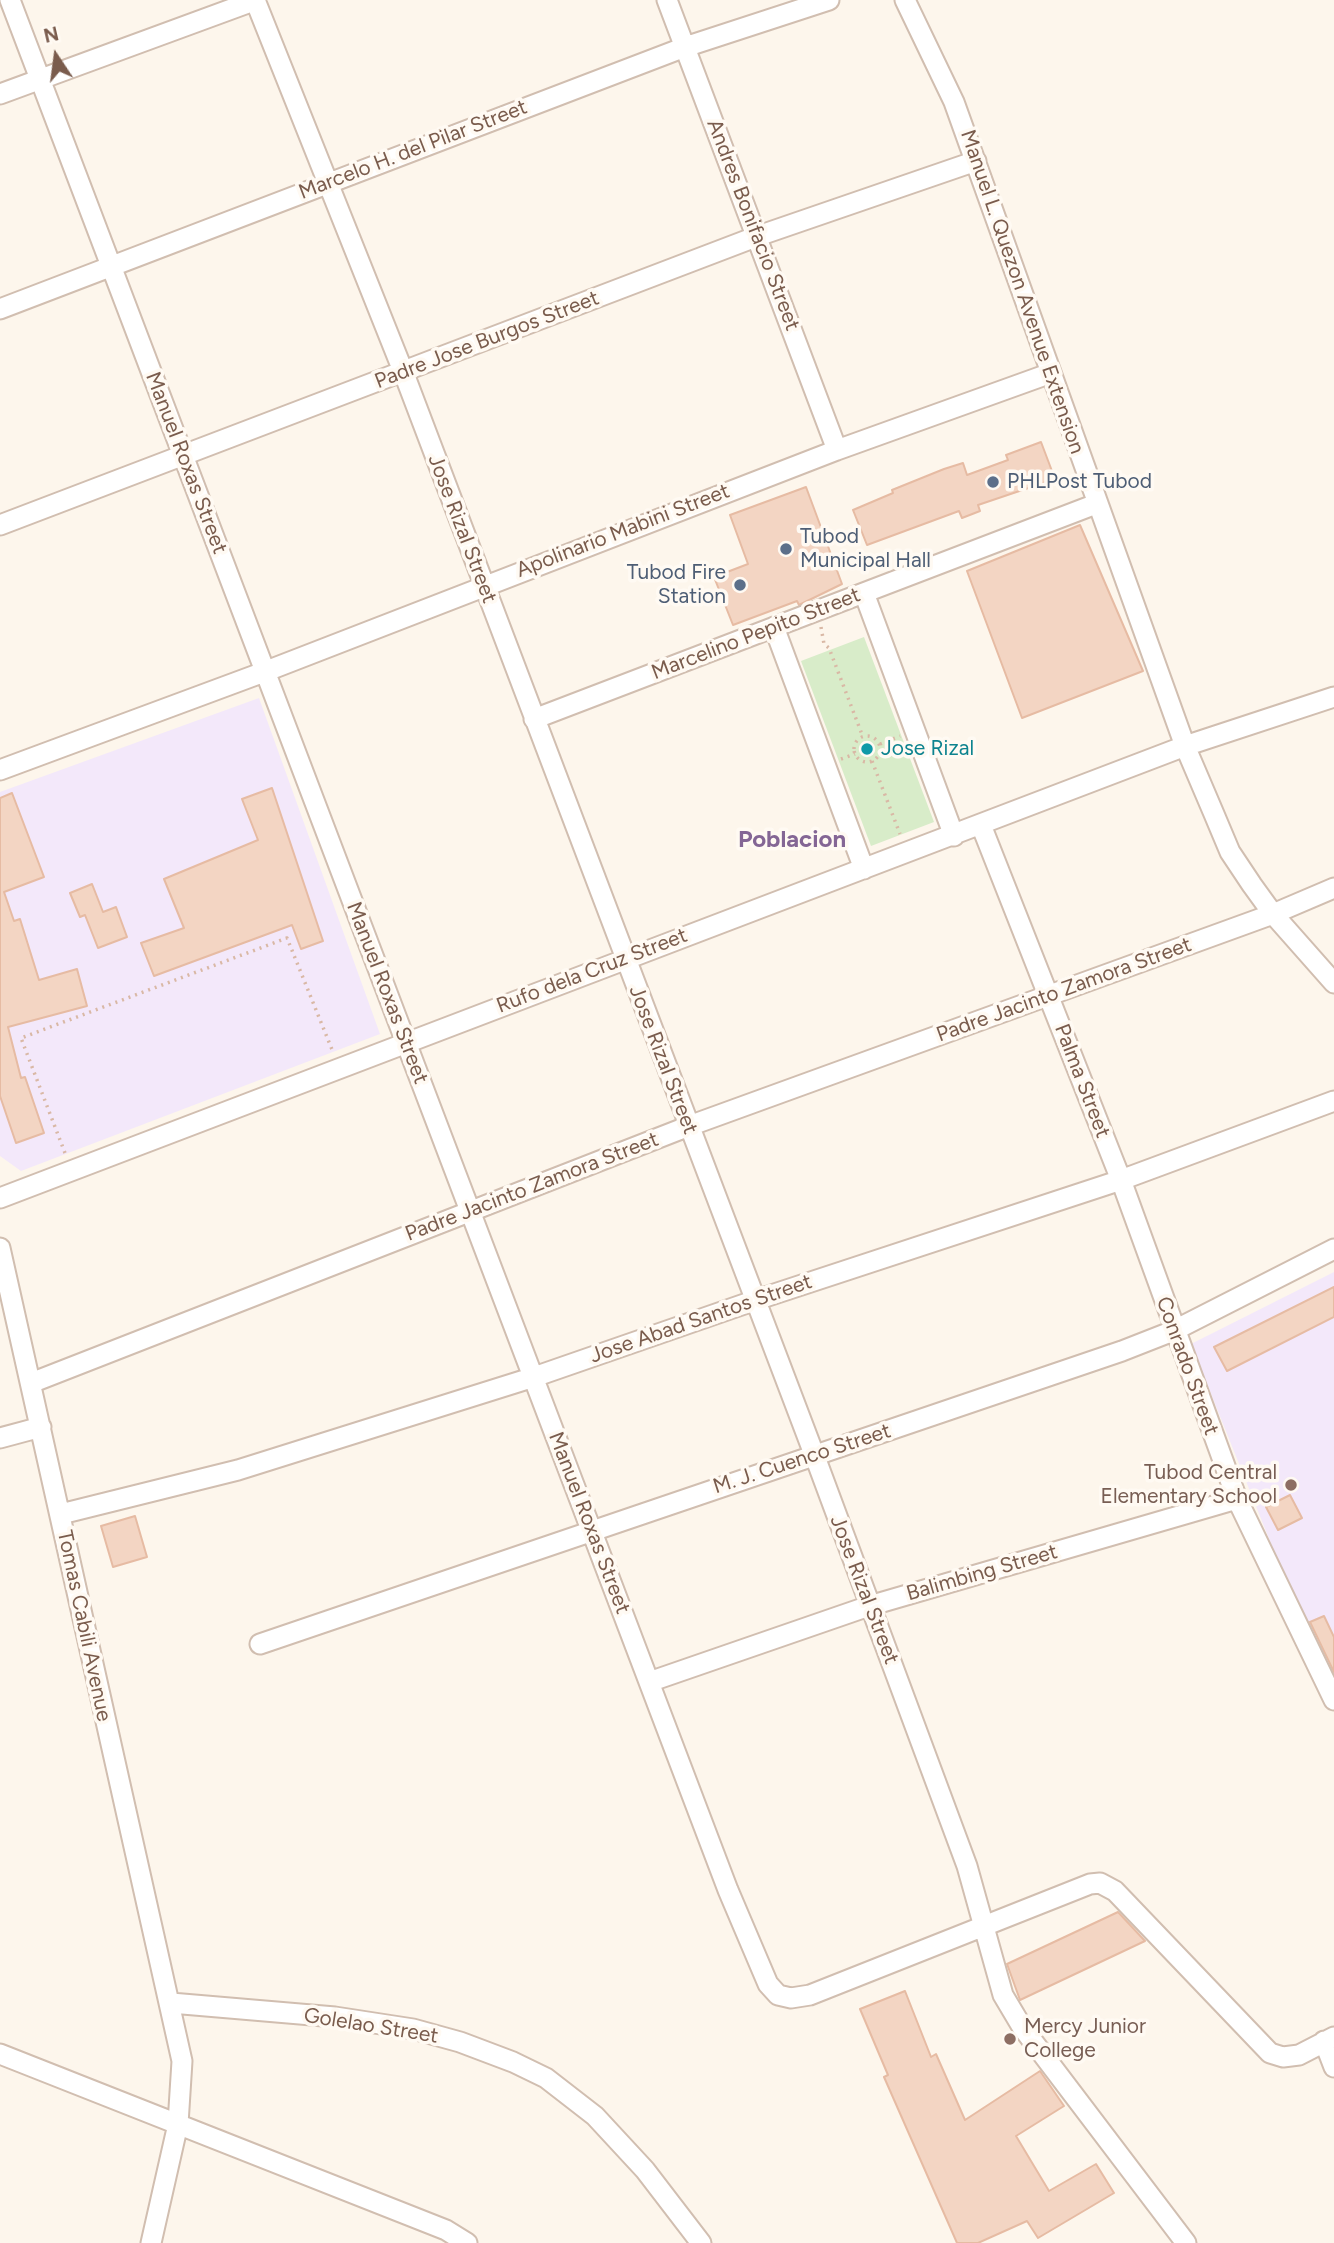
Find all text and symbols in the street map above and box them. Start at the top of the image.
north arrow [21,21,91,91]
text: N [41,22,61,48]
street label: Marcelo H. del Pilar Street [295,95,531,205]
street label: Andres Bonifacio Street [701,116,805,334]
street label: Manuel L. Quezon Avenue Extension [955,127,1089,457]
street label: Padre Jose Burgos Street [371,286,603,394]
street label: Manuel Roxas Street [140,369,232,557]
street label: Jose Rizal Street [422,451,502,607]
place label: PHLPost Tubod [1007,469,1152,495]
marker: PHLPost Tubod [985,474,1001,490]
street label: Apolinario Mabini Street [513,479,733,583]
place label: Tubod Municipal Hall [800,524,931,574]
marker: Tubod Municipal Hall [778,541,794,557]
place label: Tubod Fire Station [627,560,726,610]
marker: Tubod Fire Station [732,577,748,593]
street label: Marcelino Pepito Street [648,583,864,685]
place label: Jose Rizal [881,736,974,762]
marker: Jose Rizal [859,741,875,757]
district label: Poblacion [738,826,846,854]
street label: Manuel Roxas Street [341,899,433,1087]
street label: Rufo dela Cruz Street [493,923,691,1019]
street label: Padre Jacinto Zamora Street [933,932,1195,1048]
street label: Jose Rizal Street [623,982,703,1138]
street label: Palma Street [1049,1021,1115,1141]
street label: Padre Jacinto Zamora Street [402,1127,662,1247]
street label: Jose Abad Santos Street [587,1269,815,1369]
street label: Conrado Street [1150,1293,1224,1439]
street label: M. J. Cuenco Street [710,1418,894,1500]
street label: Manuel Roxas Street [543,1429,635,1617]
place label: Tubod Central Elementary School [1101,1460,1277,1510]
marker: Tubod Central Elementary School [1283,1477,1299,1493]
street label: Jose Rizal Street [824,1512,904,1668]
street label: Tomas Cabili Avenue [51,1528,117,1724]
street label: Balimbing Street [903,1539,1061,1607]
street label: Golelao Street [302,2003,440,2049]
place label: Mercy Junior College [1024,2014,1146,2064]
marker: Mercy Junior College [1002,2031,1018,2047]

